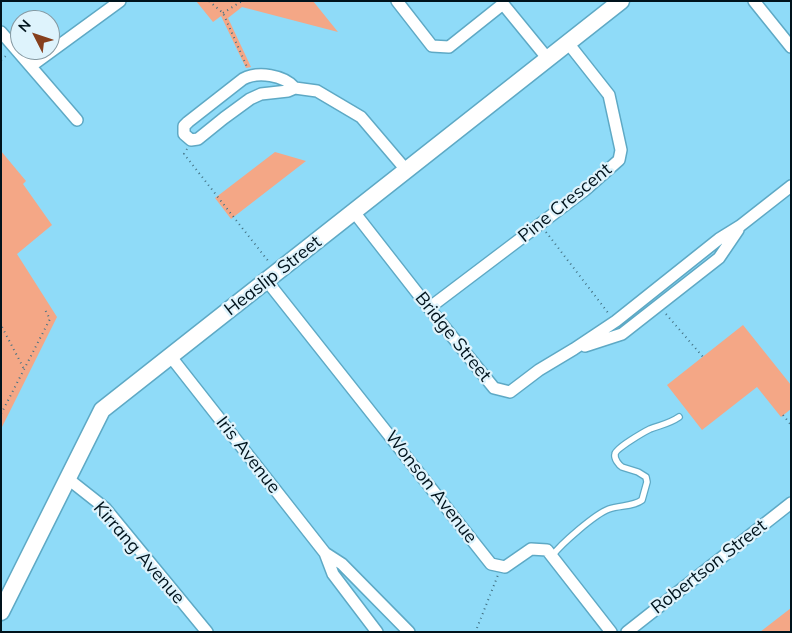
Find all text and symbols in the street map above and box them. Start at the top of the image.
north arrow [10,10,60,60]
text: N [14,16,35,36]
street label: Pine Crescent [514,159,616,247]
street label: Heaslip Street [220,231,326,321]
street label: Bridge Street [410,288,496,386]
street label: Iris Avenue [211,412,285,498]
street label: Wonson Avenue [380,426,482,548]
street label: Kirrang Avenue [89,498,189,608]
street label: Robertson Street [647,515,771,619]

